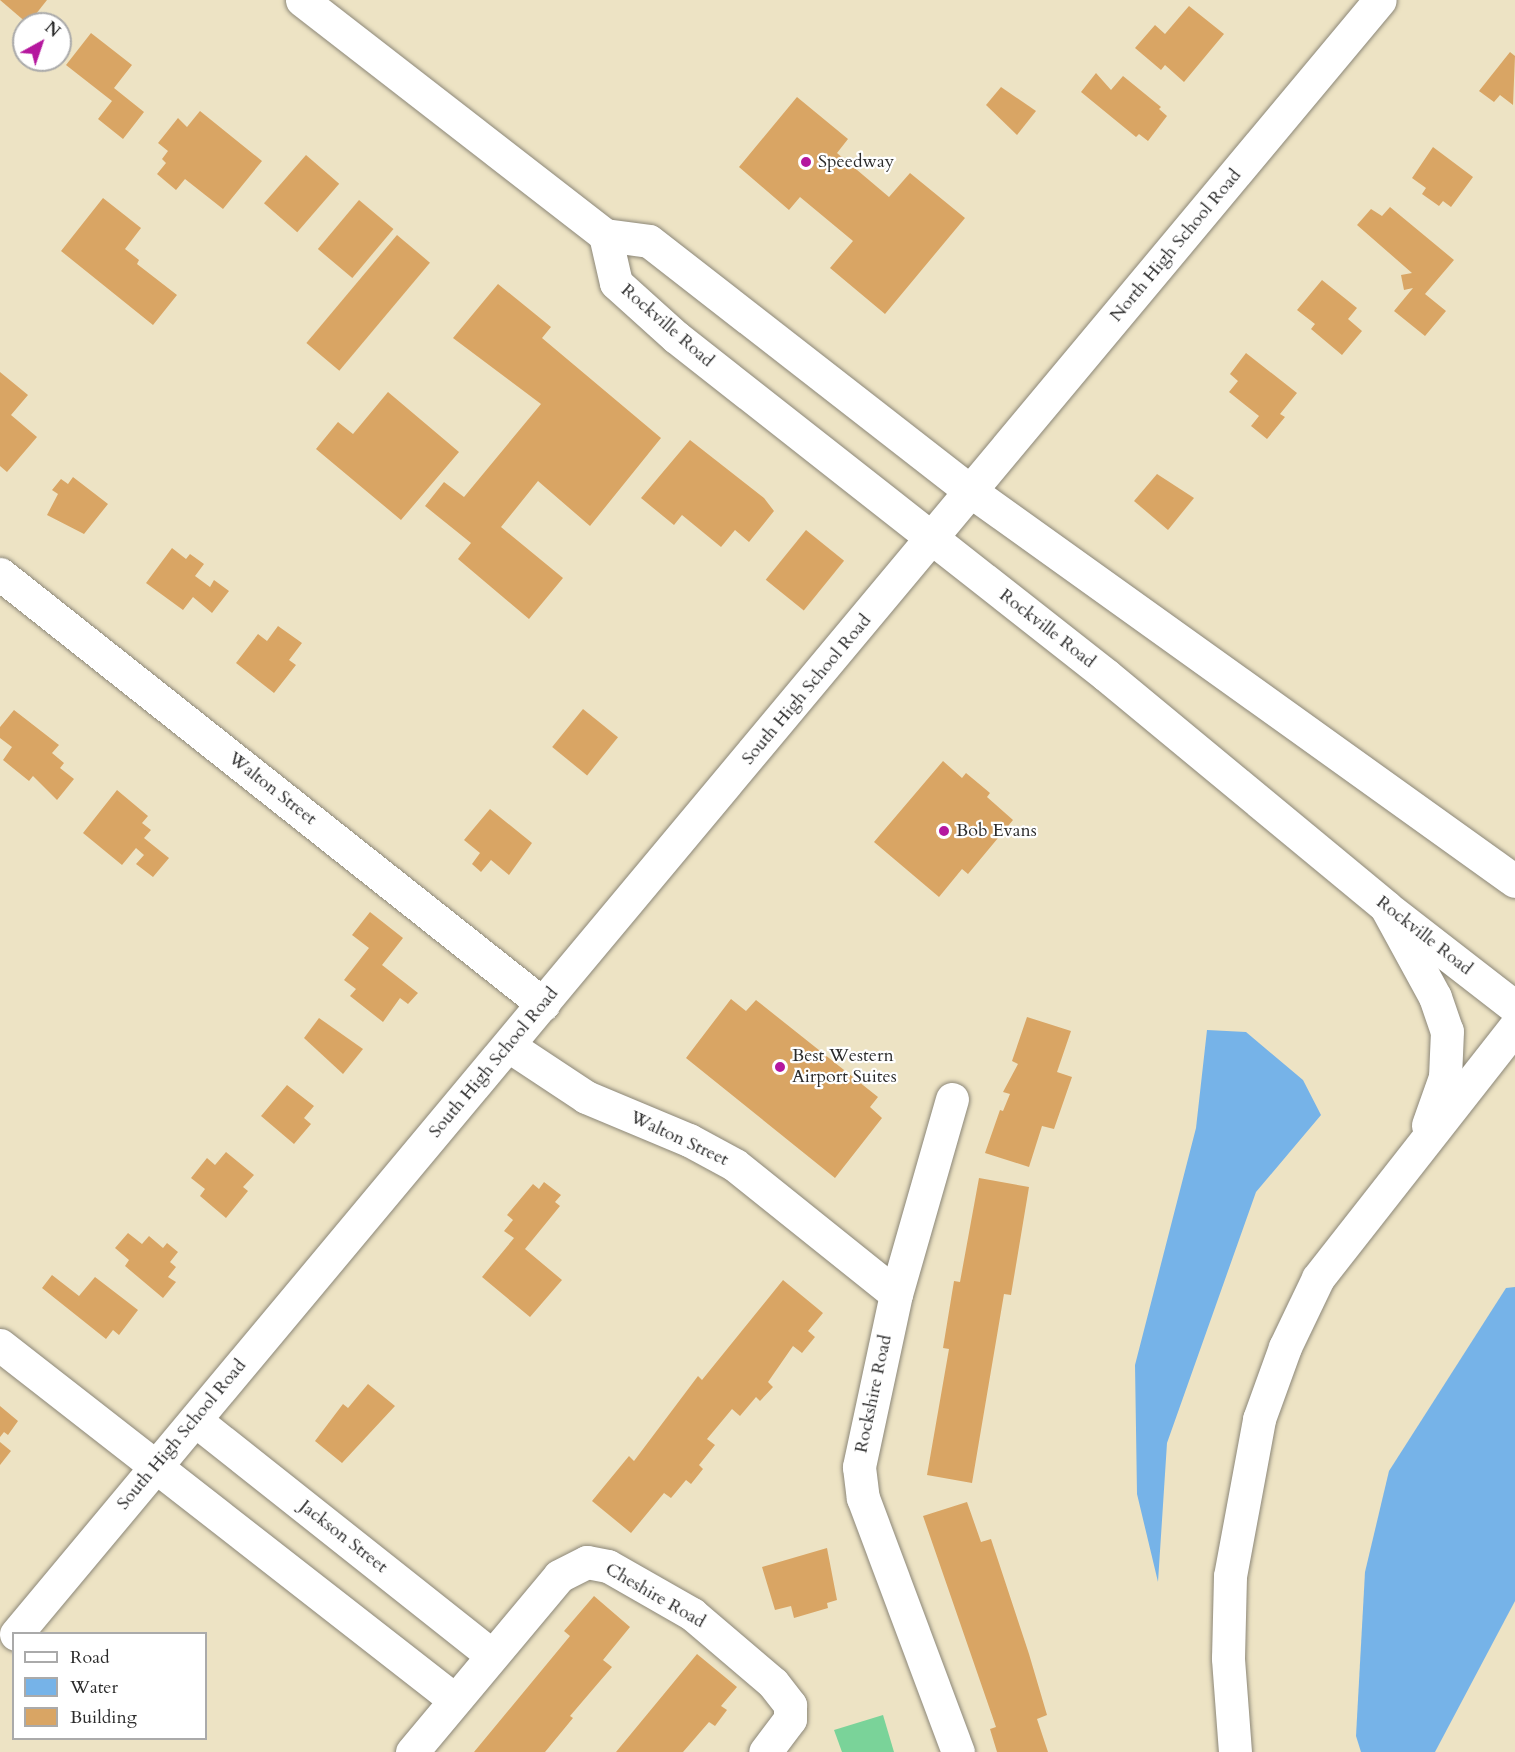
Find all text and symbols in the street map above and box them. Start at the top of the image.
north arrow [12,12,72,72]
text: N [40,17,65,43]
place label: Speedway [818,151,894,173]
marker: Speedway [799,155,813,169]
street label: North High School Road [1106,165,1246,327]
street label: Rockville Road [616,280,718,372]
street label: Rockville Road [995,585,1099,673]
street label: South High School Road [738,610,876,770]
street label: Walton Street [224,748,320,830]
place label: Bob Evans [956,820,1037,842]
marker: Bob Evans [937,824,951,838]
street label: Rockville Road [1372,892,1476,980]
street label: South High School Road [425,983,563,1143]
place label: Best Western Airport Suites [792,1046,897,1088]
marker: Best Western Airport Suites [773,1060,787,1074]
street label: Walton Street [626,1107,732,1171]
street label: Rockshire Road [851,1333,897,1455]
street label: South High School Road [113,1355,251,1515]
street label: Jackson Street [295,1496,391,1578]
street label: Cheshire Road [601,1559,709,1633]
legend [12,1632,207,1740]
text: Road [70,1645,110,1670]
text: Water [70,1675,118,1700]
text: Building [70,1705,137,1730]

